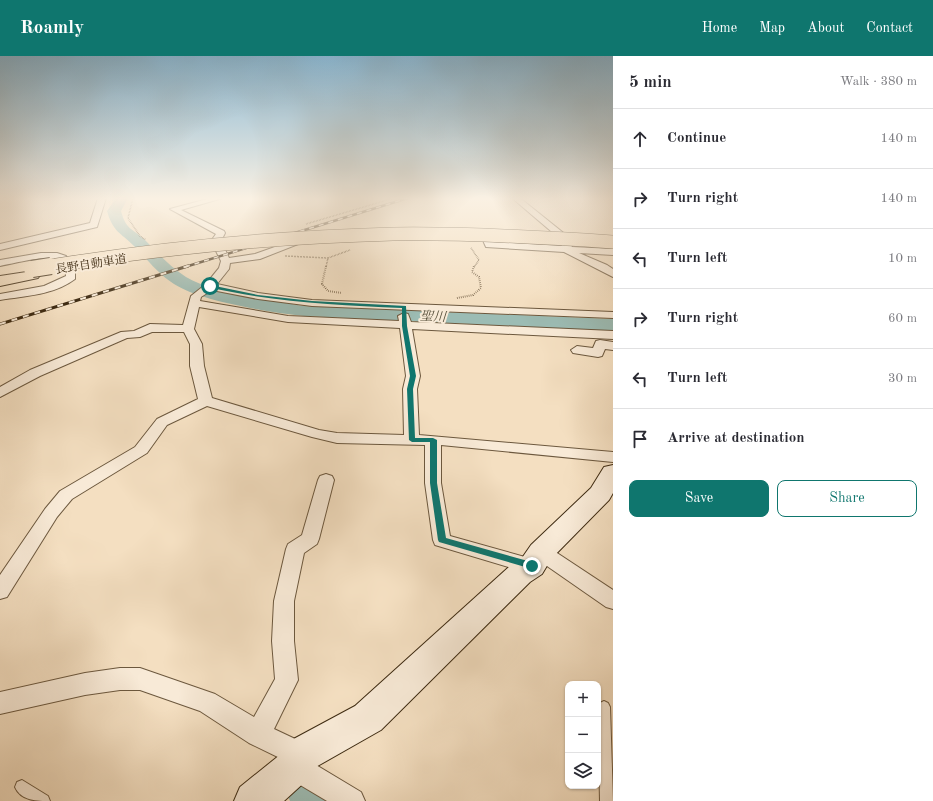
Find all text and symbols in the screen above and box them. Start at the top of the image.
text: Roamly [20,19,84,38]
text: Home [702,21,737,35]
text: Map [759,21,785,35]
text: About [807,21,844,35]
text: Contact [866,21,913,35]
text: 5 min [629,74,672,91]
text: Walk · 380 m [840,75,917,88]
icon: ahead [629,128,651,150]
text: Continue [667,131,726,146]
text: 140 m [880,132,917,145]
icon: right [629,188,651,210]
text: Turn right [667,191,738,206]
text: 140 m [880,192,917,205]
icon: left [629,248,651,270]
street label: 長野自動車道 [54,251,128,277]
text: Turn left [667,251,727,266]
text: 10 m [888,252,917,265]
route start [201,277,219,295]
icon: right [629,308,651,330]
water label: 聖川 [420,309,448,324]
text: Turn right [667,311,738,326]
text: 60 m [888,312,917,325]
icon: left [629,368,651,390]
text: Turn left [667,371,727,386]
text: 30 m [888,372,917,385]
icon: arrive [629,428,651,450]
text: Arrive at destination [667,431,805,446]
button: Save [629,480,769,517]
button: Share [777,480,917,517]
route end [523,557,541,575]
map controls [565,681,601,789]
button: + [565,681,601,717]
button: − [565,717,601,753]
button: layers [565,753,601,789]

